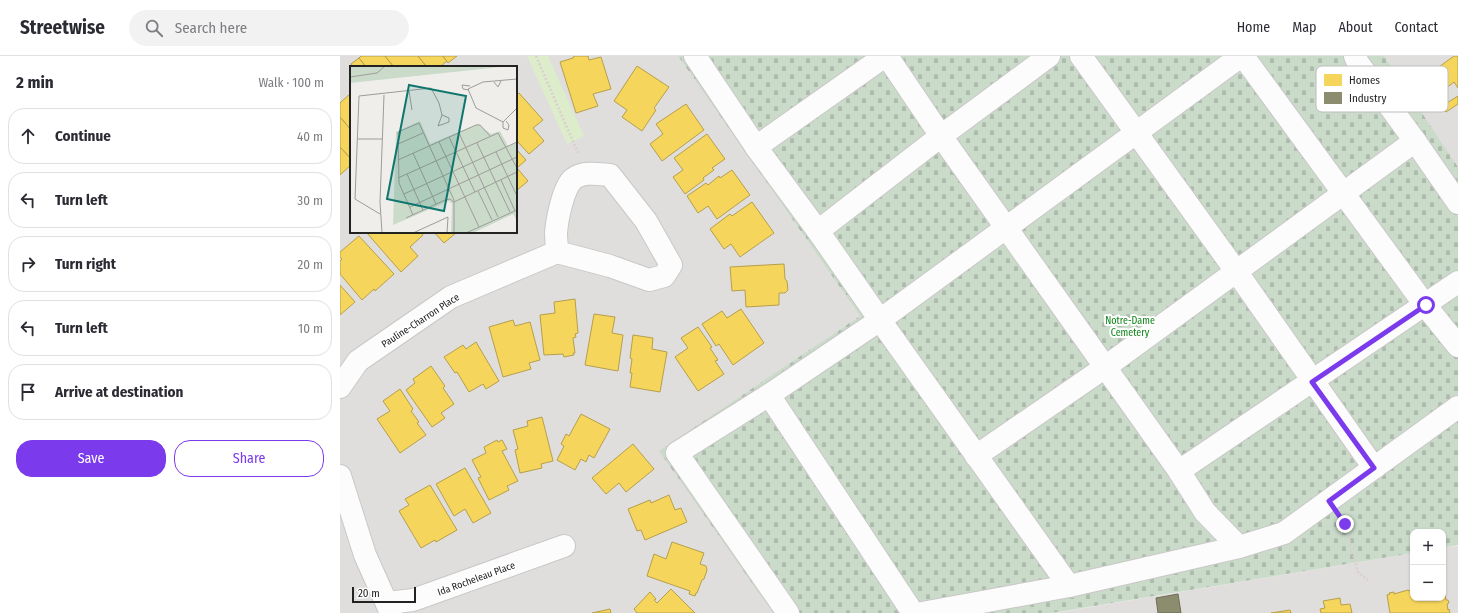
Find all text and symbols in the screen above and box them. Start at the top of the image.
search box [129,10,409,46]
text: Streetwise [20,16,105,39]
icon: search [143,17,165,39]
text: Search here [175,19,247,37]
text: Home [1237,19,1270,36]
text: Map [1292,19,1316,36]
text: About [1338,19,1373,36]
text: Contact [1395,19,1438,36]
inset map [350,66,517,233]
legend [1316,66,1448,112]
text: 2 min [16,72,54,93]
text: Homes [1349,74,1380,87]
text: Walk · 100 m [258,75,324,90]
text: Industry [1349,92,1386,105]
icon: ahead [17,125,39,147]
text: Continue [55,127,111,145]
text: 40 m [297,129,323,144]
icon: left [17,189,39,211]
text: Turn left [55,191,108,209]
text: 30 m [297,193,323,208]
icon: right [17,253,39,275]
text: Turn right [55,255,116,273]
text: 20 m [297,257,323,272]
street label: Pauline-Charron Place [379,291,462,350]
route start [1417,296,1435,314]
park label: Notre-Dame Cemetery [1105,315,1155,339]
icon: left [17,317,39,339]
text: Turn left [55,319,108,337]
text: 10 m [298,321,323,336]
icon: arrive [17,381,39,403]
text: Arrive at destination [55,383,183,401]
button: Save [16,440,166,477]
button: Share [174,440,324,477]
route end [1336,515,1354,533]
map controls [1410,529,1446,601]
button: + [1410,529,1446,565]
street label: Ida Rocheleau Place [436,559,517,599]
button: − [1410,565,1446,601]
scale bar [352,585,416,604]
text: 20 m [358,587,380,600]

